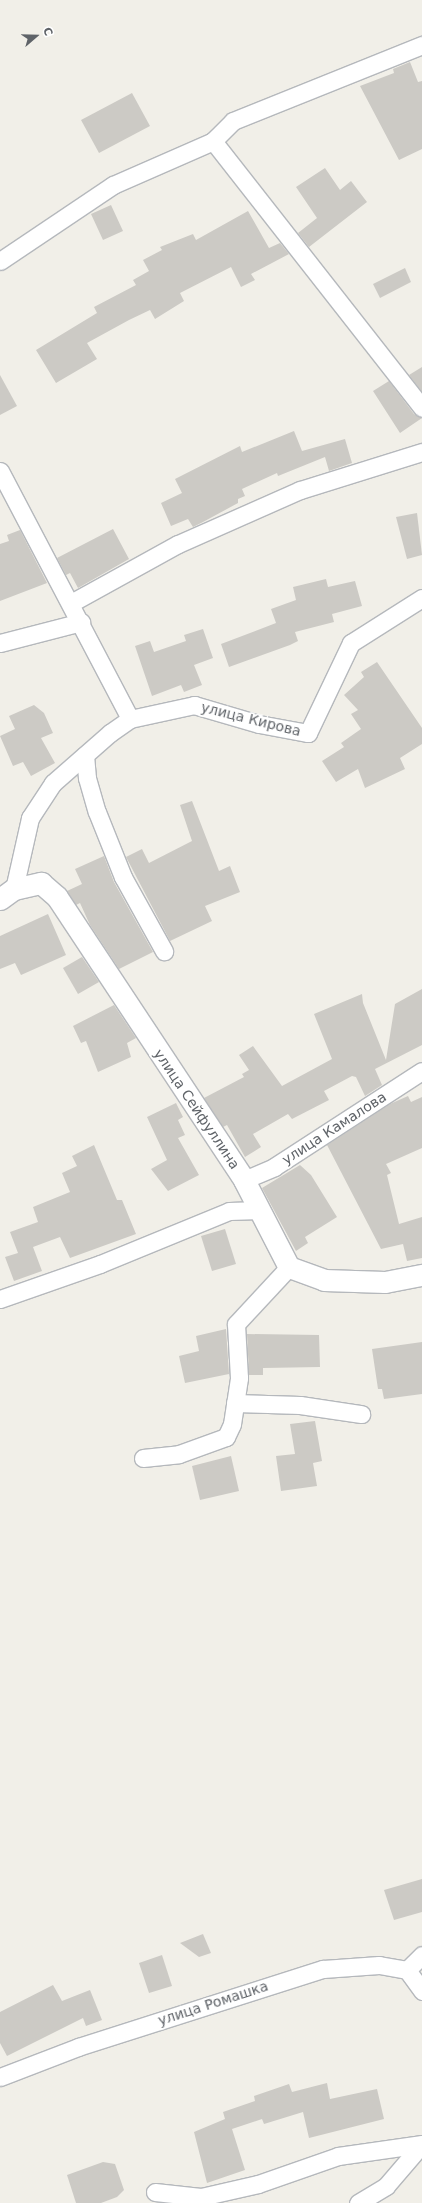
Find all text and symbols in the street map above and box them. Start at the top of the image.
north arrow [16,16,56,56]
text: С [40,26,55,38]
street label: улица Кирова [199,698,303,740]
street label: улица Сейфуллина [151,1046,243,1172]
street label: улица Камалова [279,1088,389,1168]
street label: улица Ромашка [156,1977,270,2029]

